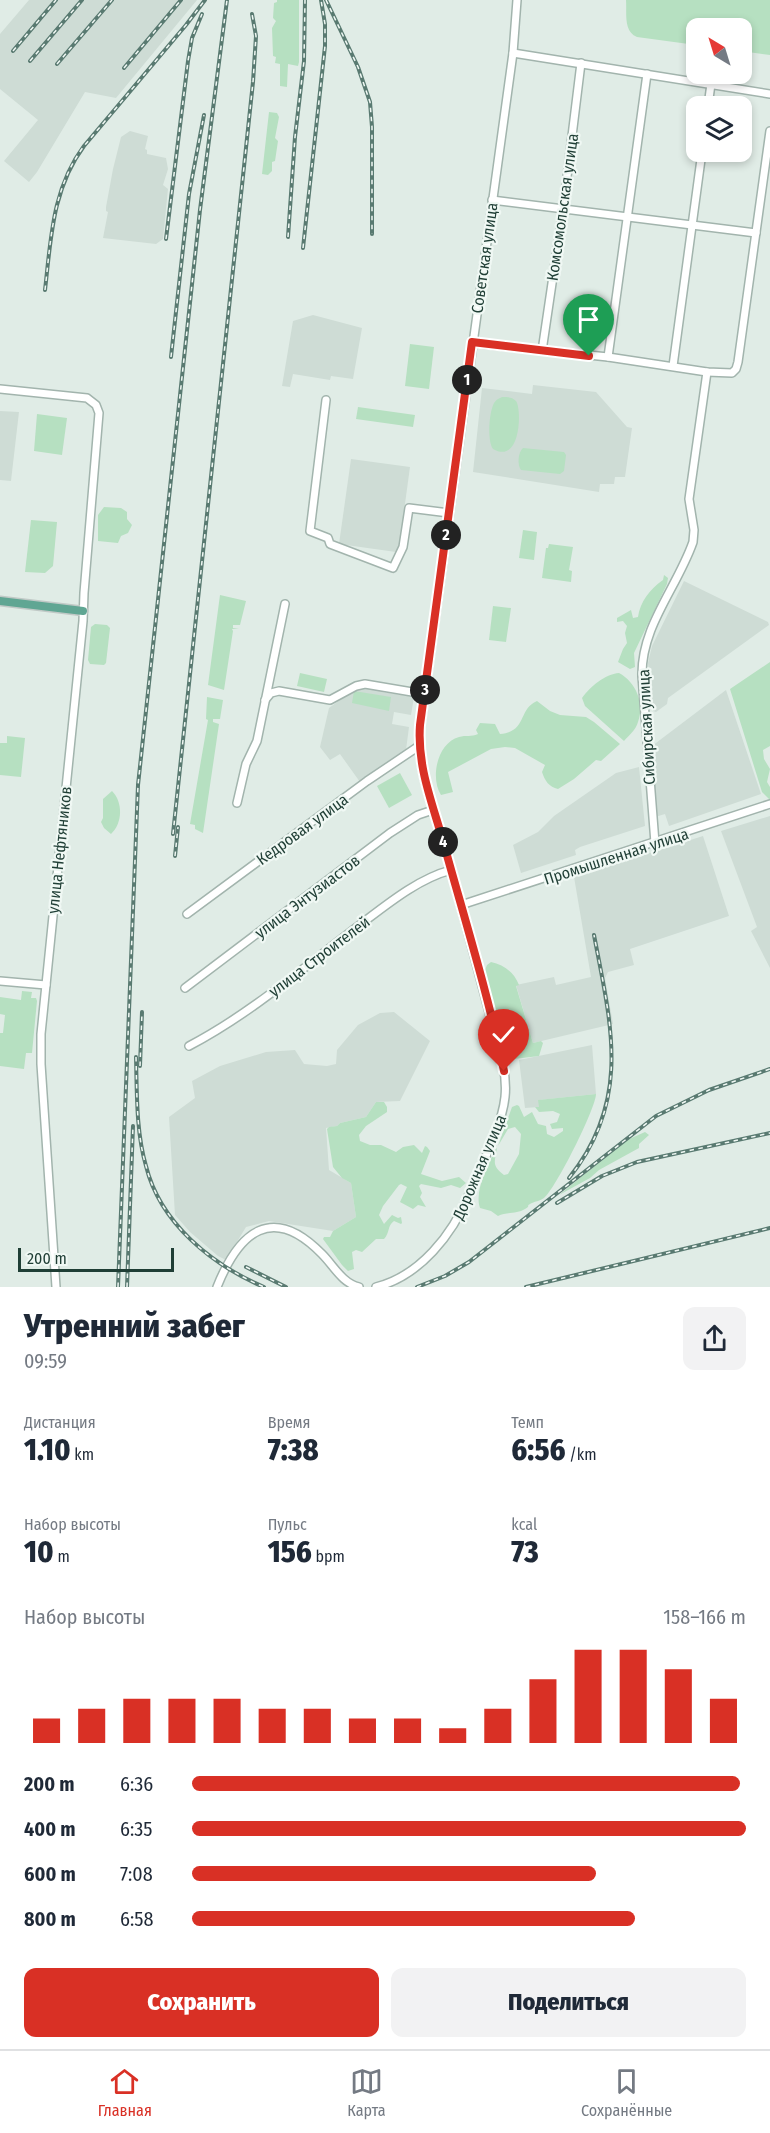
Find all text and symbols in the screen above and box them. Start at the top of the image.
north arrow [686,18,752,84]
map controls [686,18,752,162]
button: layers [686,96,752,162]
street label: Комсомольская улица [543,132,582,282]
street label: Советская улица [467,201,502,315]
pin [563,294,614,356]
icon: arrive [572,303,605,336]
pin: 1 [452,365,482,395]
text: 1 [464,370,470,389]
pin: 2 [431,520,461,550]
text: 2 [442,525,450,544]
street label: Сибирская улица [634,669,659,785]
pin: 3 [410,675,440,705]
text: 3 [421,680,429,699]
street label: улица Нефтяников [43,785,76,915]
street label: Кедровая улица [253,790,352,869]
street label: Промышленная улица [541,824,691,889]
pin: 4 [428,827,458,857]
text: 4 [439,832,447,851]
street label: улица Энтузиастов [251,851,364,942]
street label: улица Строителей [265,912,374,1001]
pin [478,1009,529,1071]
icon: check [487,1018,520,1051]
street label: Дорожная улица [448,1112,510,1224]
scale bar [18,1245,174,1272]
text: 200 m [27,1249,67,1268]
text: Утренний забег [24,1306,245,1346]
button: share [683,1307,746,1370]
text: 09:59 [24,1349,67,1373]
text: Дистанция [24,1413,96,1432]
text: Время [268,1413,311,1432]
text: Темп [511,1413,544,1432]
text: 1.10 [24,1432,71,1468]
text: 7:38 [268,1432,319,1468]
text: 6:56 [511,1432,565,1468]
text: km [71,1445,94,1464]
text: /km [565,1445,597,1464]
text: Набор высоты [24,1515,121,1534]
text: Пульс [268,1515,307,1534]
text: kcal [511,1515,537,1534]
text: 10 [24,1534,54,1570]
text: 156 [268,1534,312,1570]
text: 73 [511,1534,539,1570]
text: m [54,1547,70,1566]
text: bpm [312,1547,345,1566]
text: Набор высоты [24,1605,145,1629]
text: 158–166 m [663,1605,746,1629]
text: 200 m [24,1772,75,1796]
text: 6:36 [120,1772,153,1796]
text: 400 m [24,1817,76,1841]
text: 6:35 [120,1817,153,1841]
text: 600 m [24,1862,76,1886]
text: 7:08 [120,1862,153,1886]
text: 800 m [24,1907,76,1931]
text: 6:58 [120,1907,153,1931]
button: Сохранить [24,1968,379,2037]
button: Поделиться [391,1968,746,2037]
tab: Главная [98,2065,152,2120]
tab: Карта [347,2065,386,2120]
tab: Сохранённые [581,2065,672,2120]

